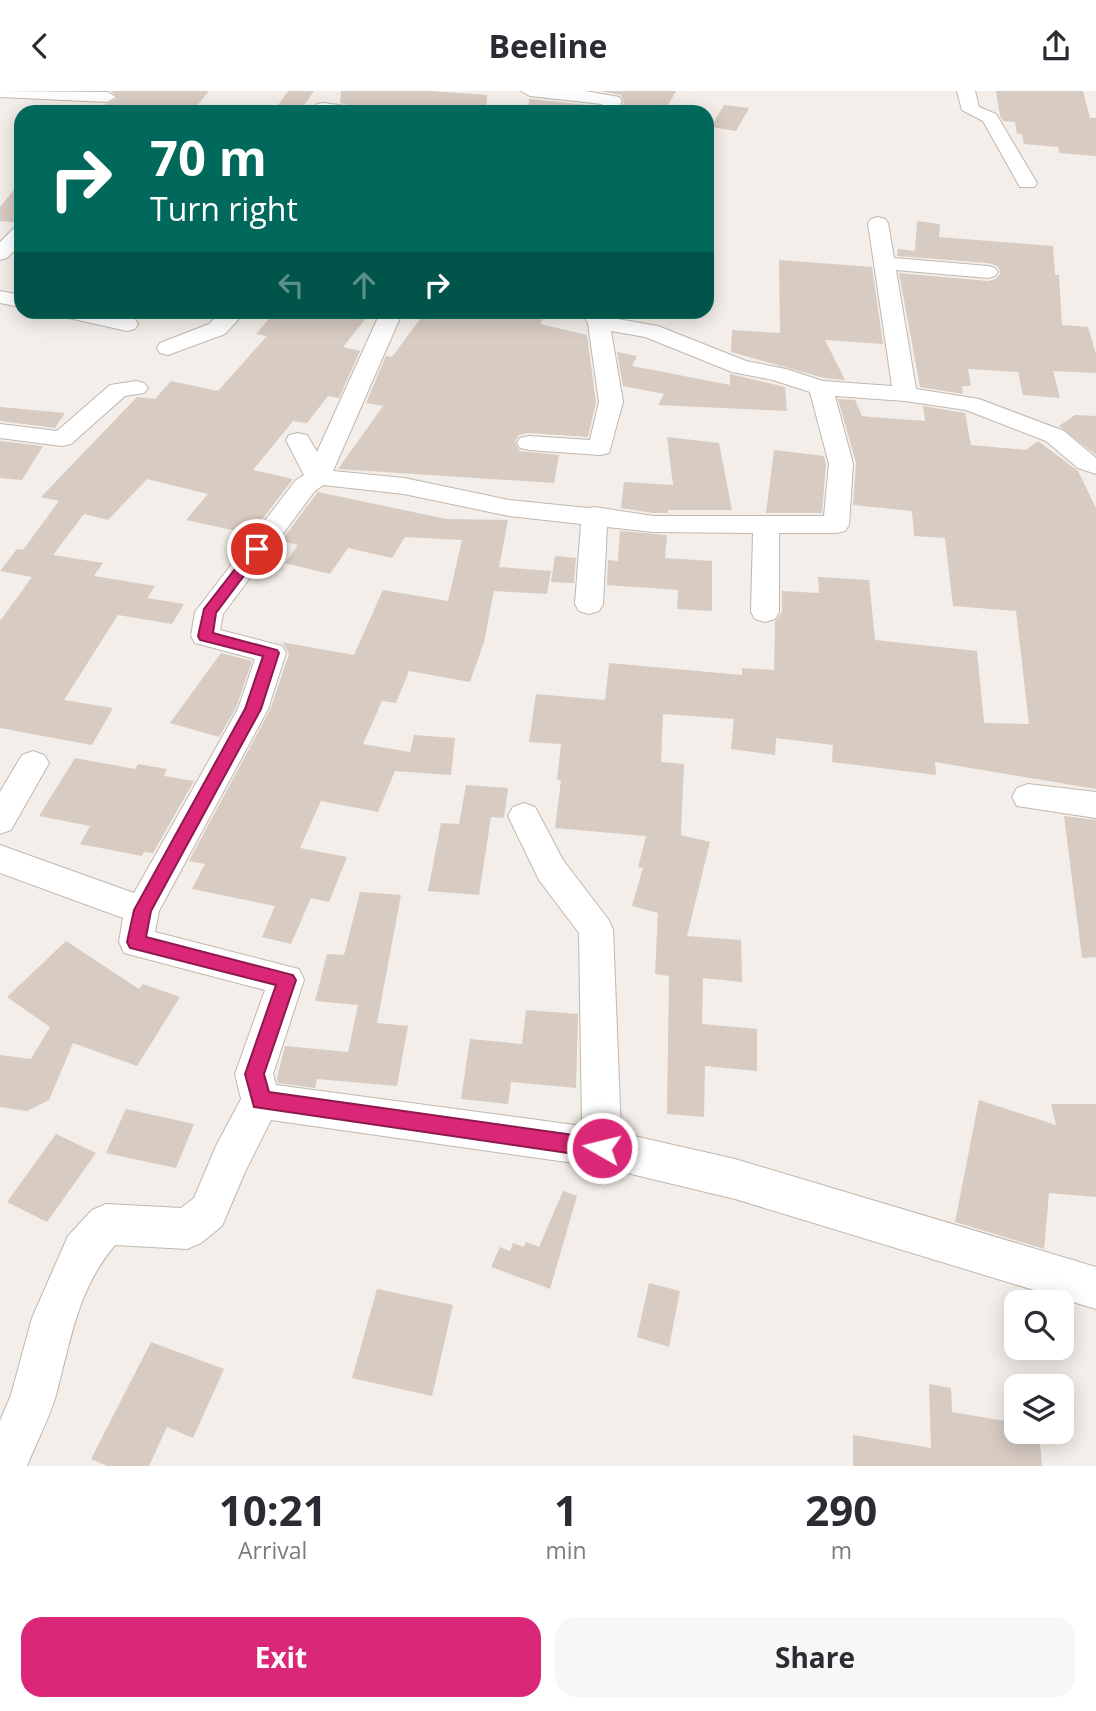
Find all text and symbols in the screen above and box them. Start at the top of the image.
text: Beeline [489,24,607,67]
icon: back [21,27,59,65]
icon: share [1037,27,1075,65]
text: 70 m [150,124,267,190]
icon: right [35,133,126,224]
text: Turn right [150,187,298,230]
icon: left [272,266,310,304]
icon: ahead [345,266,383,304]
icon: right [418,266,456,304]
pin [227,519,287,579]
icon: arrive [238,530,276,568]
position arrow [565,1111,639,1185]
map controls [1004,1290,1074,1444]
button: search [1004,1290,1074,1360]
button: layers [1004,1374,1074,1444]
text: 10:21 [219,1481,327,1538]
text: 1 [554,1481,578,1538]
text: 290 [805,1481,877,1538]
text: Arrival [238,1534,307,1566]
text: min [545,1534,587,1566]
text: m [831,1534,852,1566]
button: Exit [21,1617,541,1697]
button: Share [555,1617,1075,1697]

